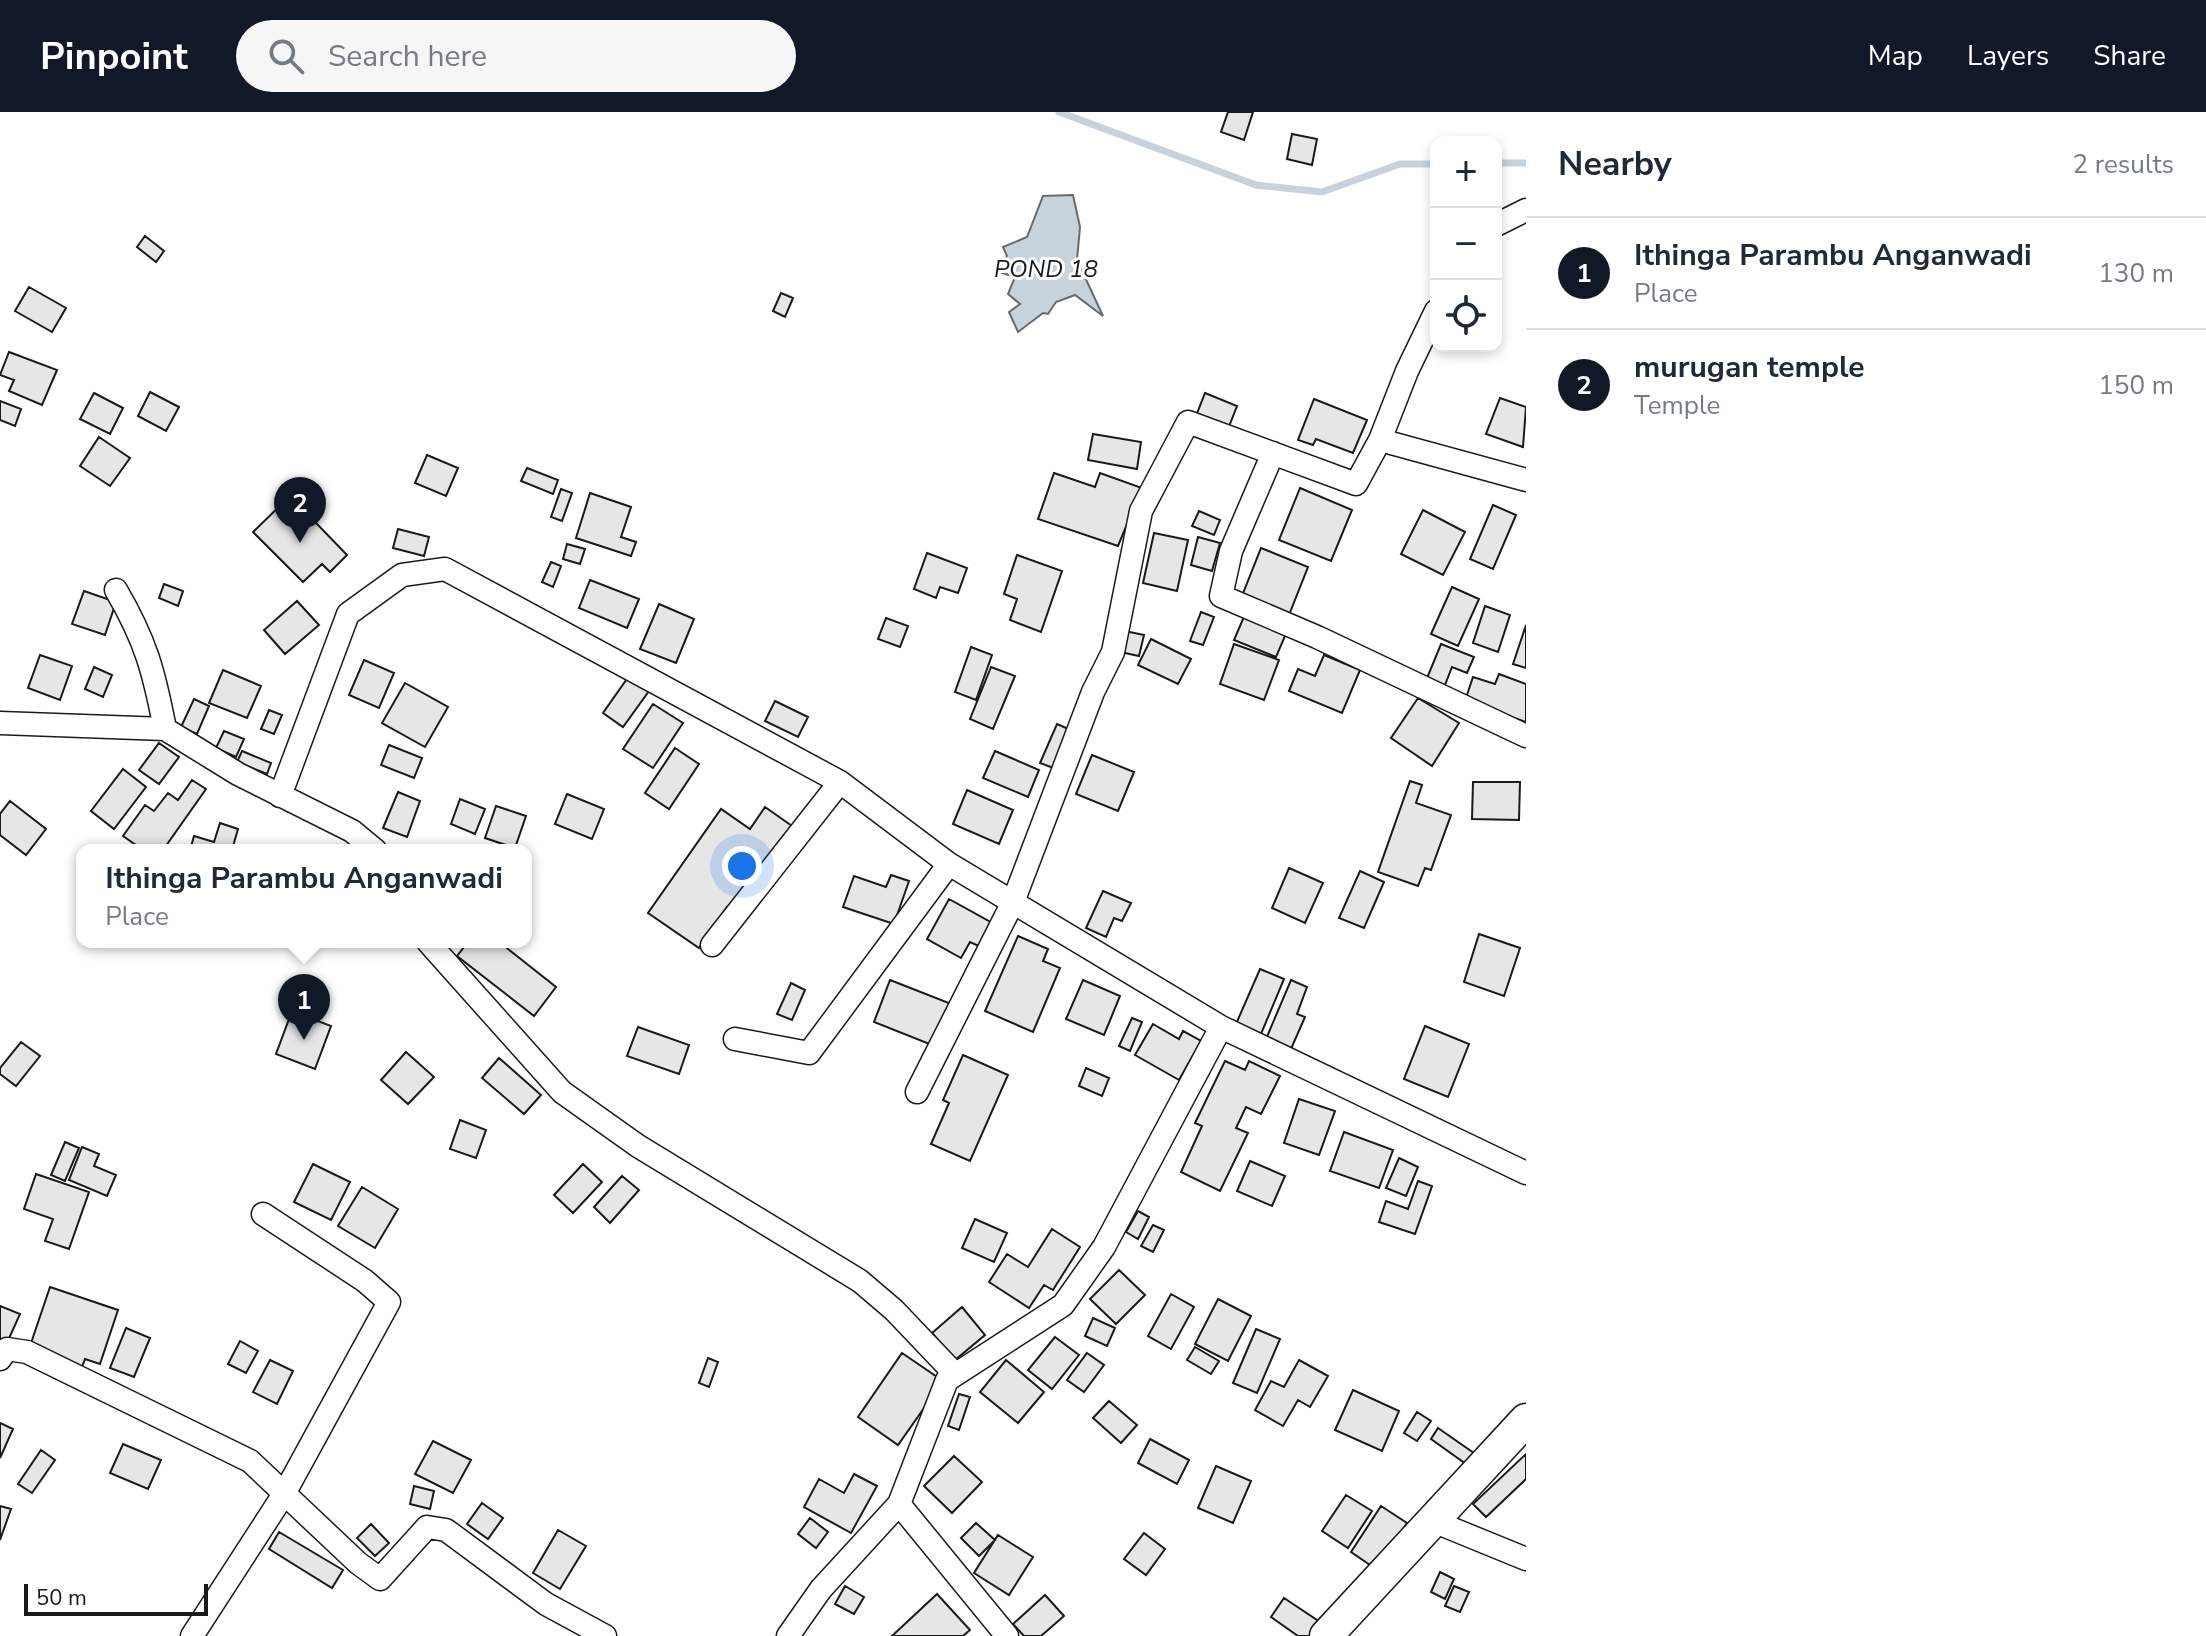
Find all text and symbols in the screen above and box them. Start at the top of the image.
search box [236,20,796,92]
text: Pinpoint [40,31,188,82]
icon: search [264,34,308,78]
text: Search here [328,36,487,77]
text: Map [1868,37,1923,75]
text: Layers [1967,37,2049,75]
text: Share [2093,37,2166,75]
map controls [1430,136,1502,352]
button: + [1430,136,1502,208]
text: Nearby [1558,141,1672,187]
text: 2 results [2073,147,2174,182]
button: − [1430,208,1502,280]
text: Ithinga Parambu Anganwadi [1634,235,2032,276]
water label: POND 18 [994,253,1098,285]
text: 1 [1576,256,1592,291]
text: 130 m [2098,256,2174,291]
text: Place [1634,276,1698,311]
button: locate [1430,280,1502,352]
text: murugan temple [1634,347,1865,388]
text: 2 [1576,368,1592,403]
text: 150 m [2098,368,2174,403]
text: Temple [1634,388,1720,423]
pin: 2 [274,477,326,543]
popup [76,844,532,948]
your location [722,846,762,886]
text: Ithinga Parambu Anganwadi [105,858,503,899]
text: Place [105,899,169,934]
pin: 1 [278,974,330,1040]
scale bar [24,1580,208,1616]
text: 50 m [36,1583,87,1613]

